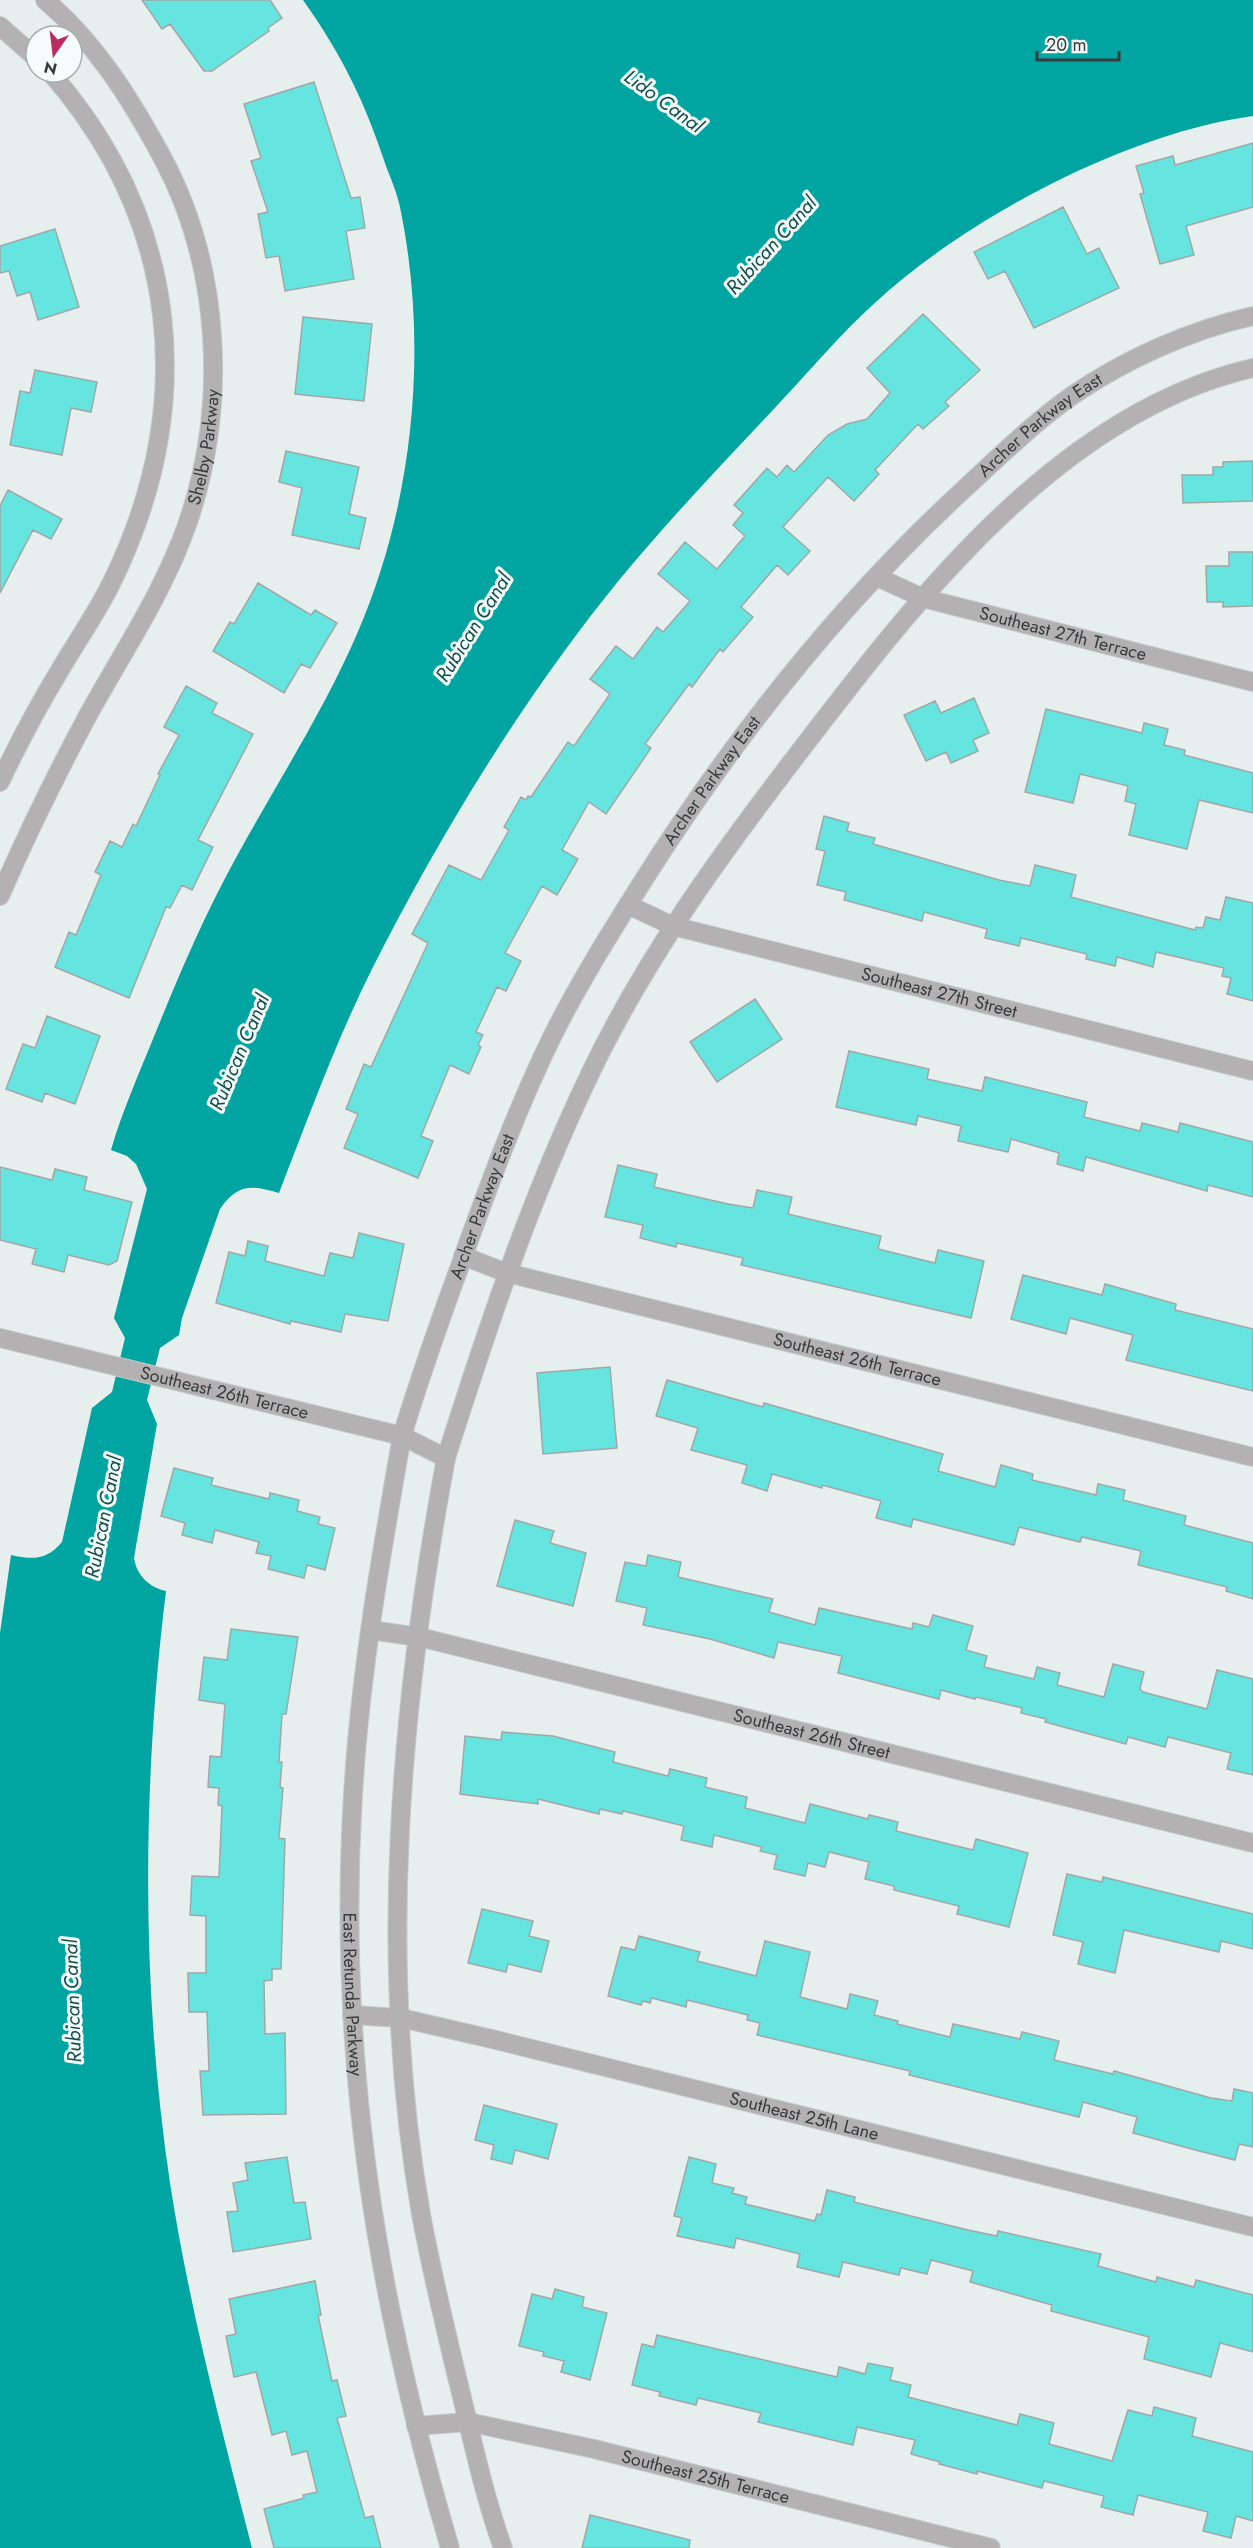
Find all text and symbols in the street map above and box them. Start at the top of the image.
north arrow [24,24,84,84]
scale bar [1037,24,1120,62]
text: 20 m [1046,32,1086,58]
text: N [42,55,59,81]
water label: Lido Canal [618,63,710,141]
water label: Rubican Canal [719,189,825,301]
street label: Archer Parkway East [972,366,1108,483]
street label: Shelby Parkway [181,388,226,508]
water label: Rubican Canal [428,566,519,687]
street label: Southeast 27th Terrace [977,600,1149,667]
street label: Archer Parkway East [657,710,767,850]
street label: Southeast 27th Street [858,961,1020,1025]
water label: Rubican Canal [202,988,278,1115]
street label: Archer Parkway East [443,1129,521,1283]
street label: Southeast 26th Terrace [770,1326,944,1393]
street label: Southeast 26th Terrace [138,1360,311,1426]
water label: Rubican Canal [77,1452,130,1581]
street label: Southeast 26th Street [731,1702,893,1766]
street label: East Retunda Parkway [336,1913,370,2077]
water label: Rubican Canal [56,1937,89,2063]
street label: Southeast 25th Lane [727,2085,882,2147]
street label: Southeast 25th Terrace [619,2443,792,2510]

